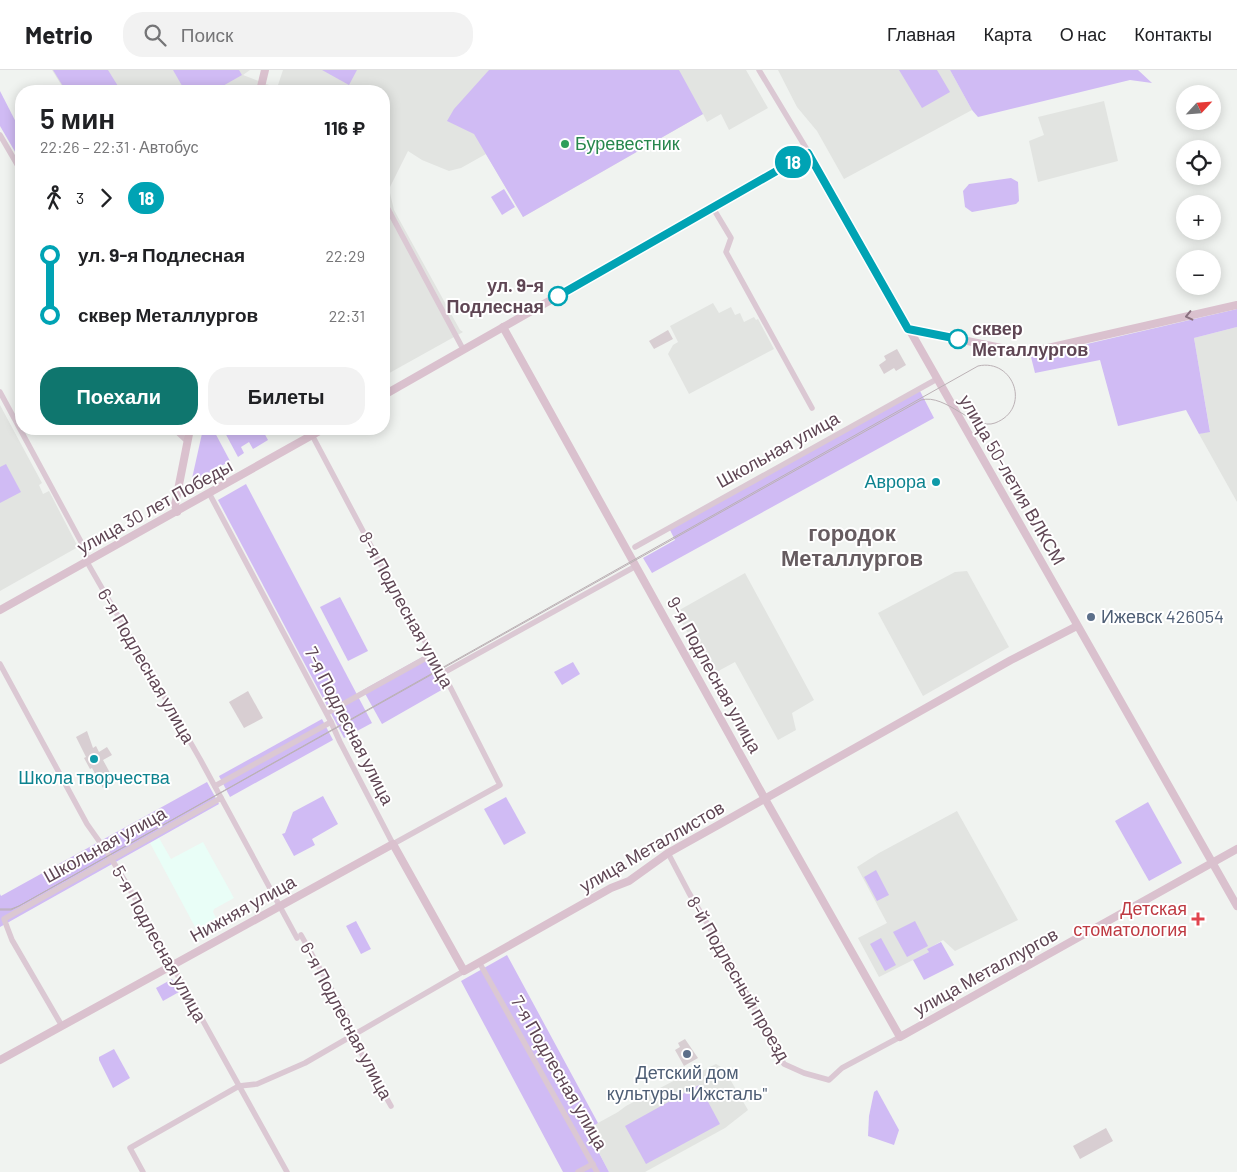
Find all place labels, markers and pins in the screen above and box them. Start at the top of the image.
place label: Буревестник [575,132,680,154]
marker: Буревестник [559,138,571,150]
place label: ул. 9-я Подлесная [447,274,544,317]
marker: ул. 9-я Подлесная [548,286,568,306]
place label: сквер Металлургов [972,317,1088,360]
marker: сквер Металлургов [948,329,968,349]
place label: Аврора [864,470,927,492]
marker: Аврора [930,476,942,488]
place label: Ижевск 426054 [1101,605,1224,627]
marker: Ижевск 426054 [1085,611,1097,623]
marker: Школа творчества [88,753,100,765]
place label: Школа творчества [18,766,171,788]
place label: Детская стоматология [1073,897,1187,940]
marker: Детская стоматология [1191,912,1205,926]
marker: Детский дом культуры "Ижсталь" [681,1048,693,1060]
place label: Детский дом культуры "Ижсталь" [607,1061,767,1104]

